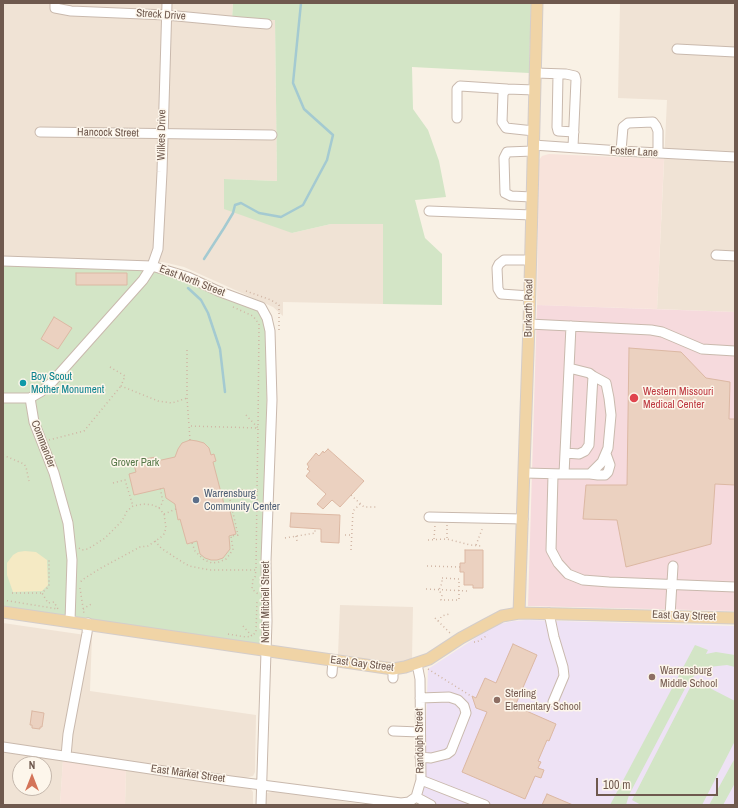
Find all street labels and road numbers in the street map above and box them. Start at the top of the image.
street label: Streck Drive [136,7,186,23]
street label: Wilkes Drive [155,109,169,161]
street label: Hancock Street [77,126,139,140]
street label: Foster Lane [610,144,658,160]
street label: East North Street [157,262,227,300]
street label: Burkarth Road [522,279,536,337]
street label: Commander [28,418,58,470]
street label: North Mitchell Street [259,561,273,643]
street label: East Gay Street [652,608,716,624]
street label: East Gay Street [330,654,394,674]
street label: Randolph Street [413,708,427,774]
street label: East Market Street [150,762,226,786]

